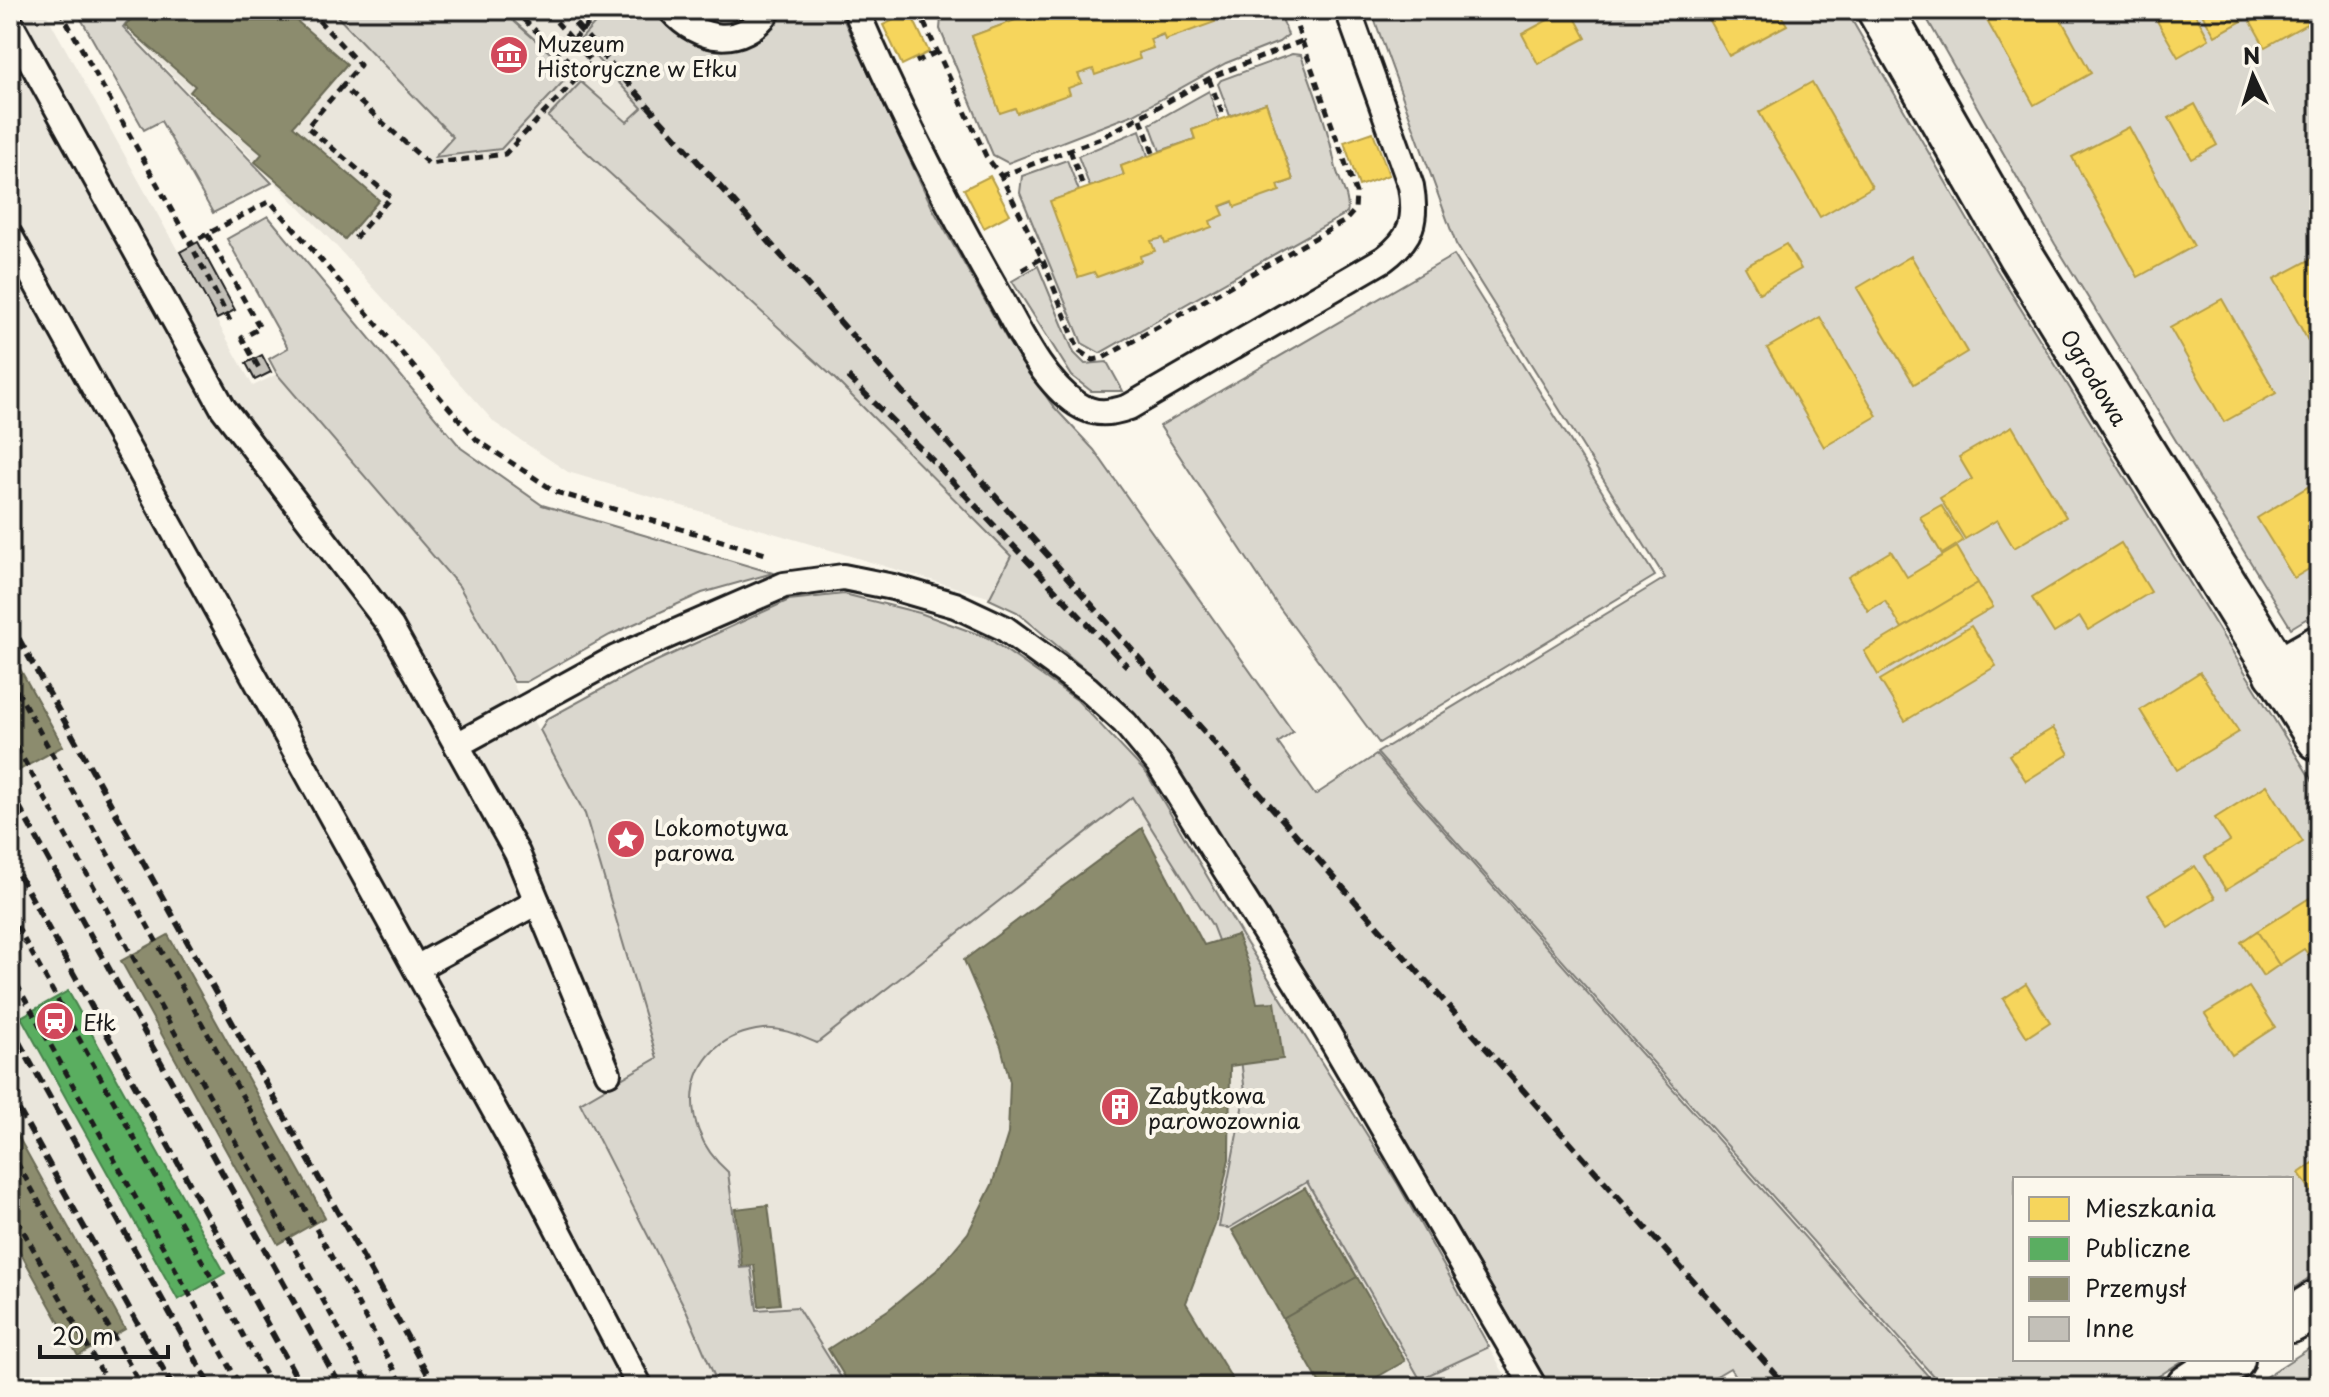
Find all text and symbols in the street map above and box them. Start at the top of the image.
place label: Muzeum Historyczne w Ełku [537,26,737,84]
museum icon: Muzeum Historyczne w Ełku [488,34,530,76]
north arrow [2213,36,2293,116]
text: N [2242,37,2261,72]
street label: Ogrodowa [2053,322,2137,432]
place label: Lokomotywa parowa [654,810,789,868]
place icon: Lokomotywa parowa [605,818,647,860]
station icon: Ełk [34,1000,76,1042]
place label: Ełk [83,1005,116,1038]
place label: Zabytkowa parowozownia [1148,1078,1301,1136]
building icon: Zabytkowa parowozownia [1099,1086,1141,1128]
legend [2013,1177,2293,1361]
text: Mieszkania [2085,1189,2216,1225]
text: Publiczne [2085,1229,2191,1265]
text: Przemysł [2085,1269,2187,1305]
scale bar [40,1309,168,1359]
text: Inne [2085,1309,2134,1345]
text: 20 m [52,1317,114,1353]

